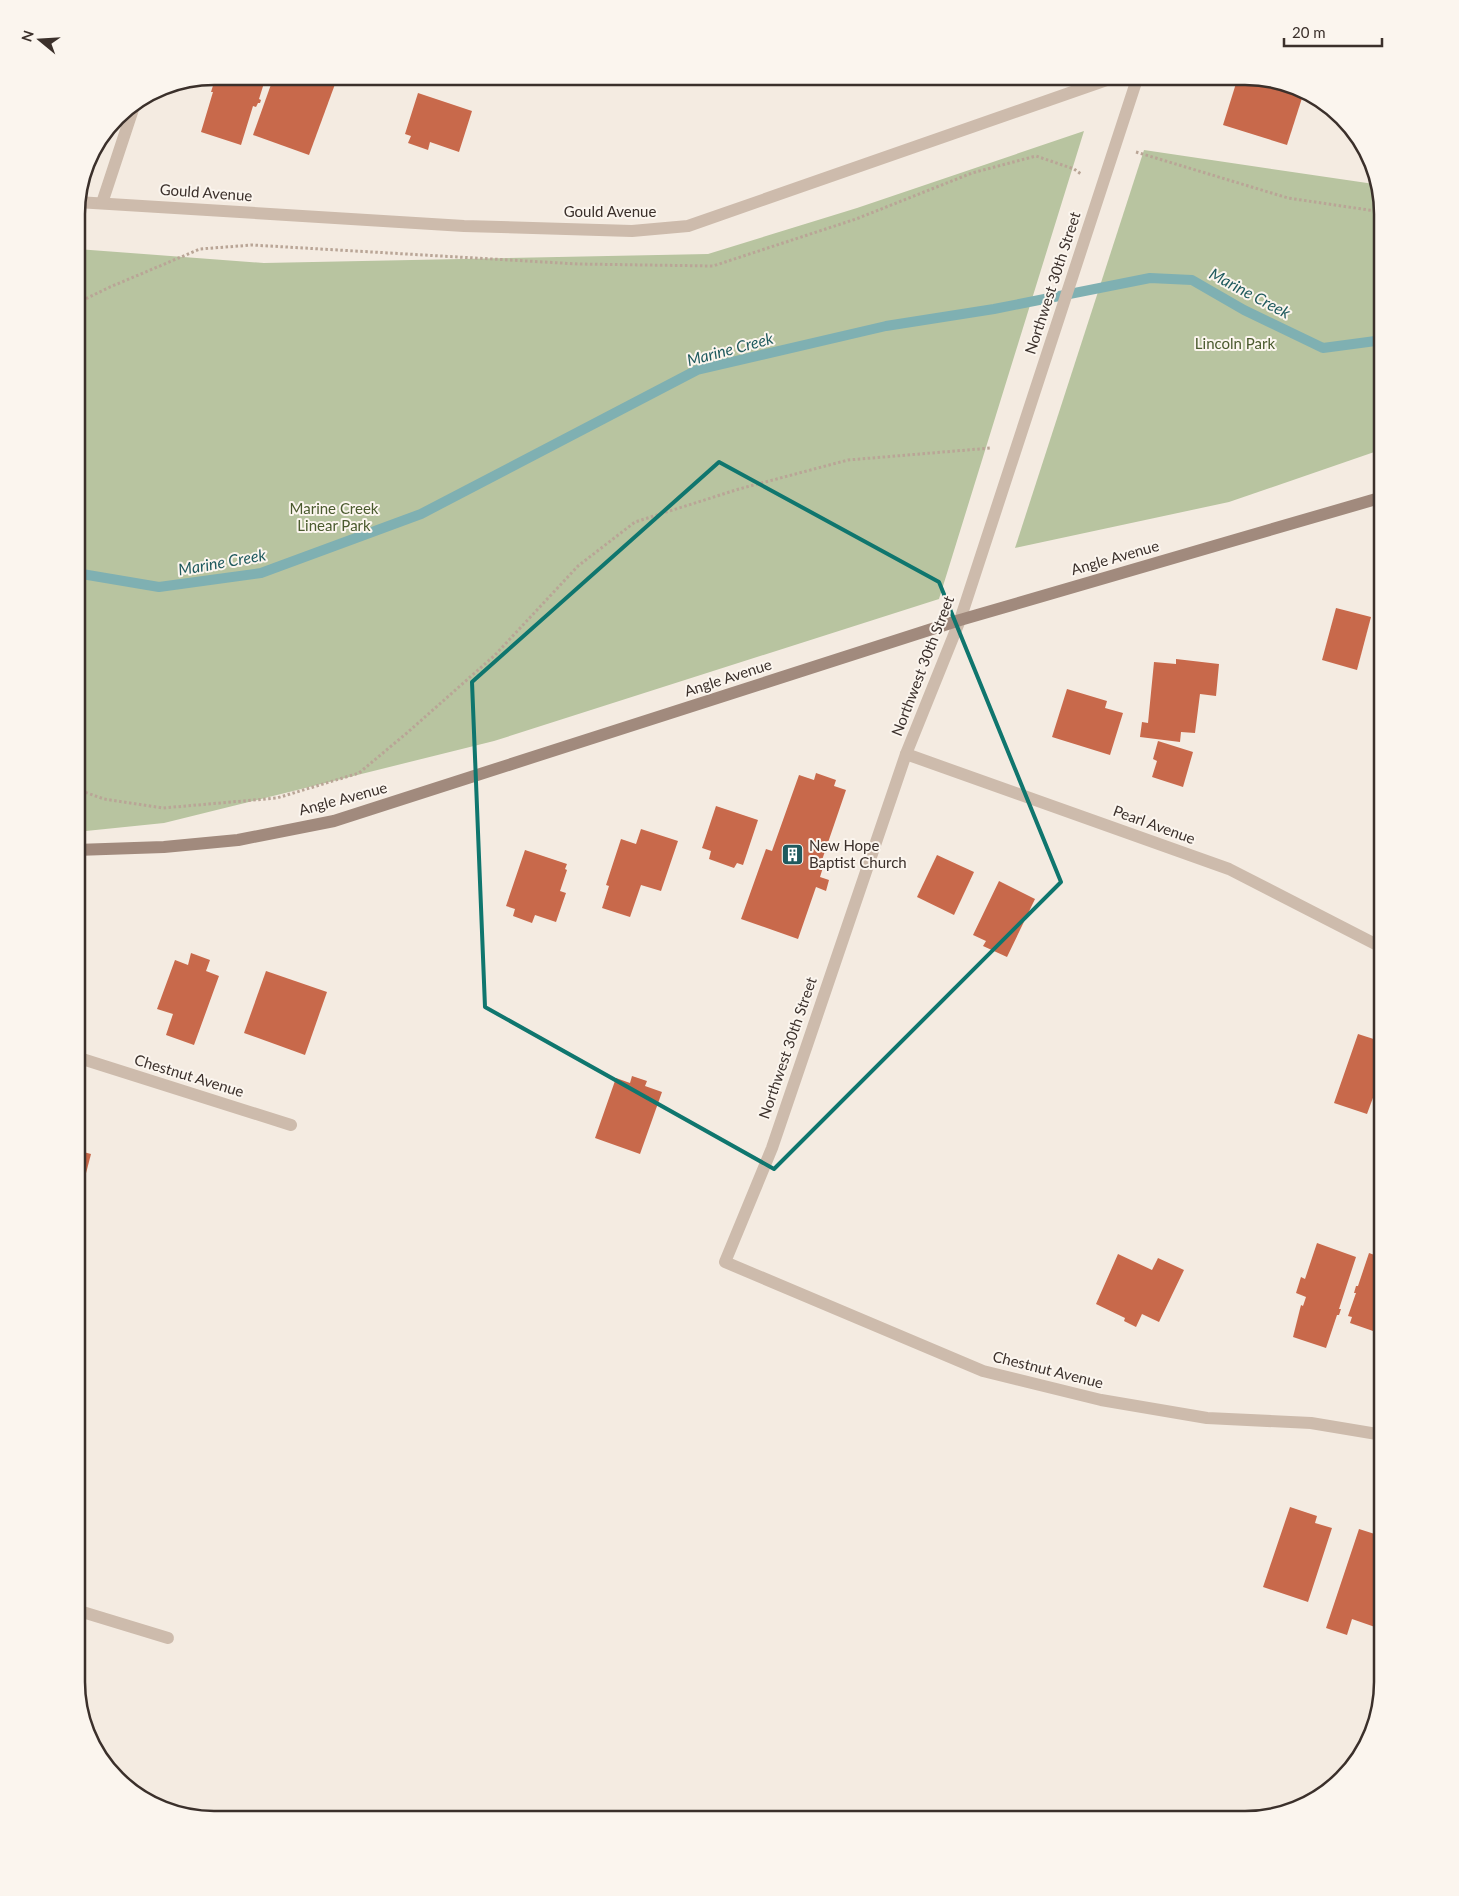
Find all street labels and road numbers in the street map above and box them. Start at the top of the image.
street label: Gould Avenue [159,180,253,204]
street label: Gould Avenue [564,202,656,220]
street label: Northwest 30th Street [1021,209,1084,356]
street label: Angle Avenue [1069,536,1161,578]
street label: Northwest 30th Street [887,592,957,738]
street label: Angle Avenue [682,654,774,700]
street label: Angle Avenue [297,778,389,818]
street label: Pearl Avenue [1111,801,1198,847]
street label: Northwest 30th Street [754,974,820,1121]
street label: Chestnut Avenue [132,1050,246,1100]
street label: Chestnut Avenue [991,1347,1105,1391]

